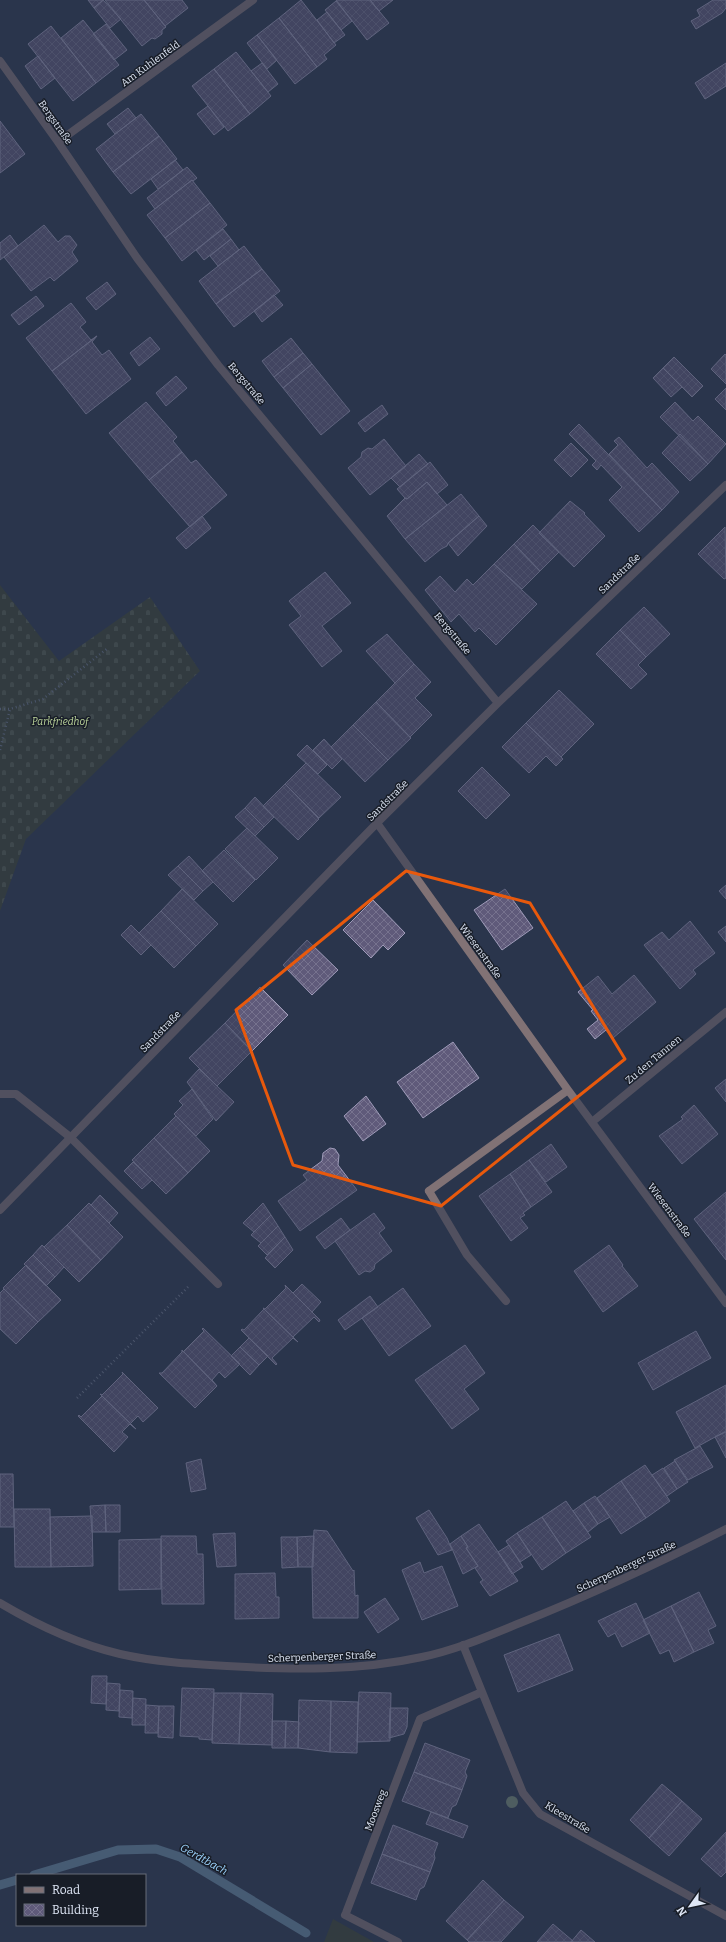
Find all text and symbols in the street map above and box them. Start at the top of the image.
street label: Am Kuhlenfeld [119,38,182,89]
street label: Bergstraße [36,98,75,147]
street label: Bergstraße [225,360,267,407]
street label: Sandstraße [596,551,643,597]
street label: Bergstraße [431,610,473,657]
park label: Parkfriedhof [32,716,90,728]
street label: Sandstraße [365,778,411,824]
street label: Wiesenstraße [456,922,504,981]
street label: Sandstraße [138,1008,184,1055]
street label: Zu den Tannen [623,1033,684,1087]
street label: Wiesenstraße [645,1181,693,1240]
street label: Scherpenberger Straße [575,1539,678,1595]
street label: Scherpenberger Straße [268,1649,376,1665]
street label: Moosweg [362,1787,390,1833]
street label: Kleestraße [543,1800,592,1836]
water label: Gerdtbach [178,1841,230,1878]
legend [16,1874,146,1926]
text: Road [52,1883,80,1897]
north arrow [670,1886,710,1926]
text: Building [52,1903,99,1917]
text: N [674,1904,690,1918]

